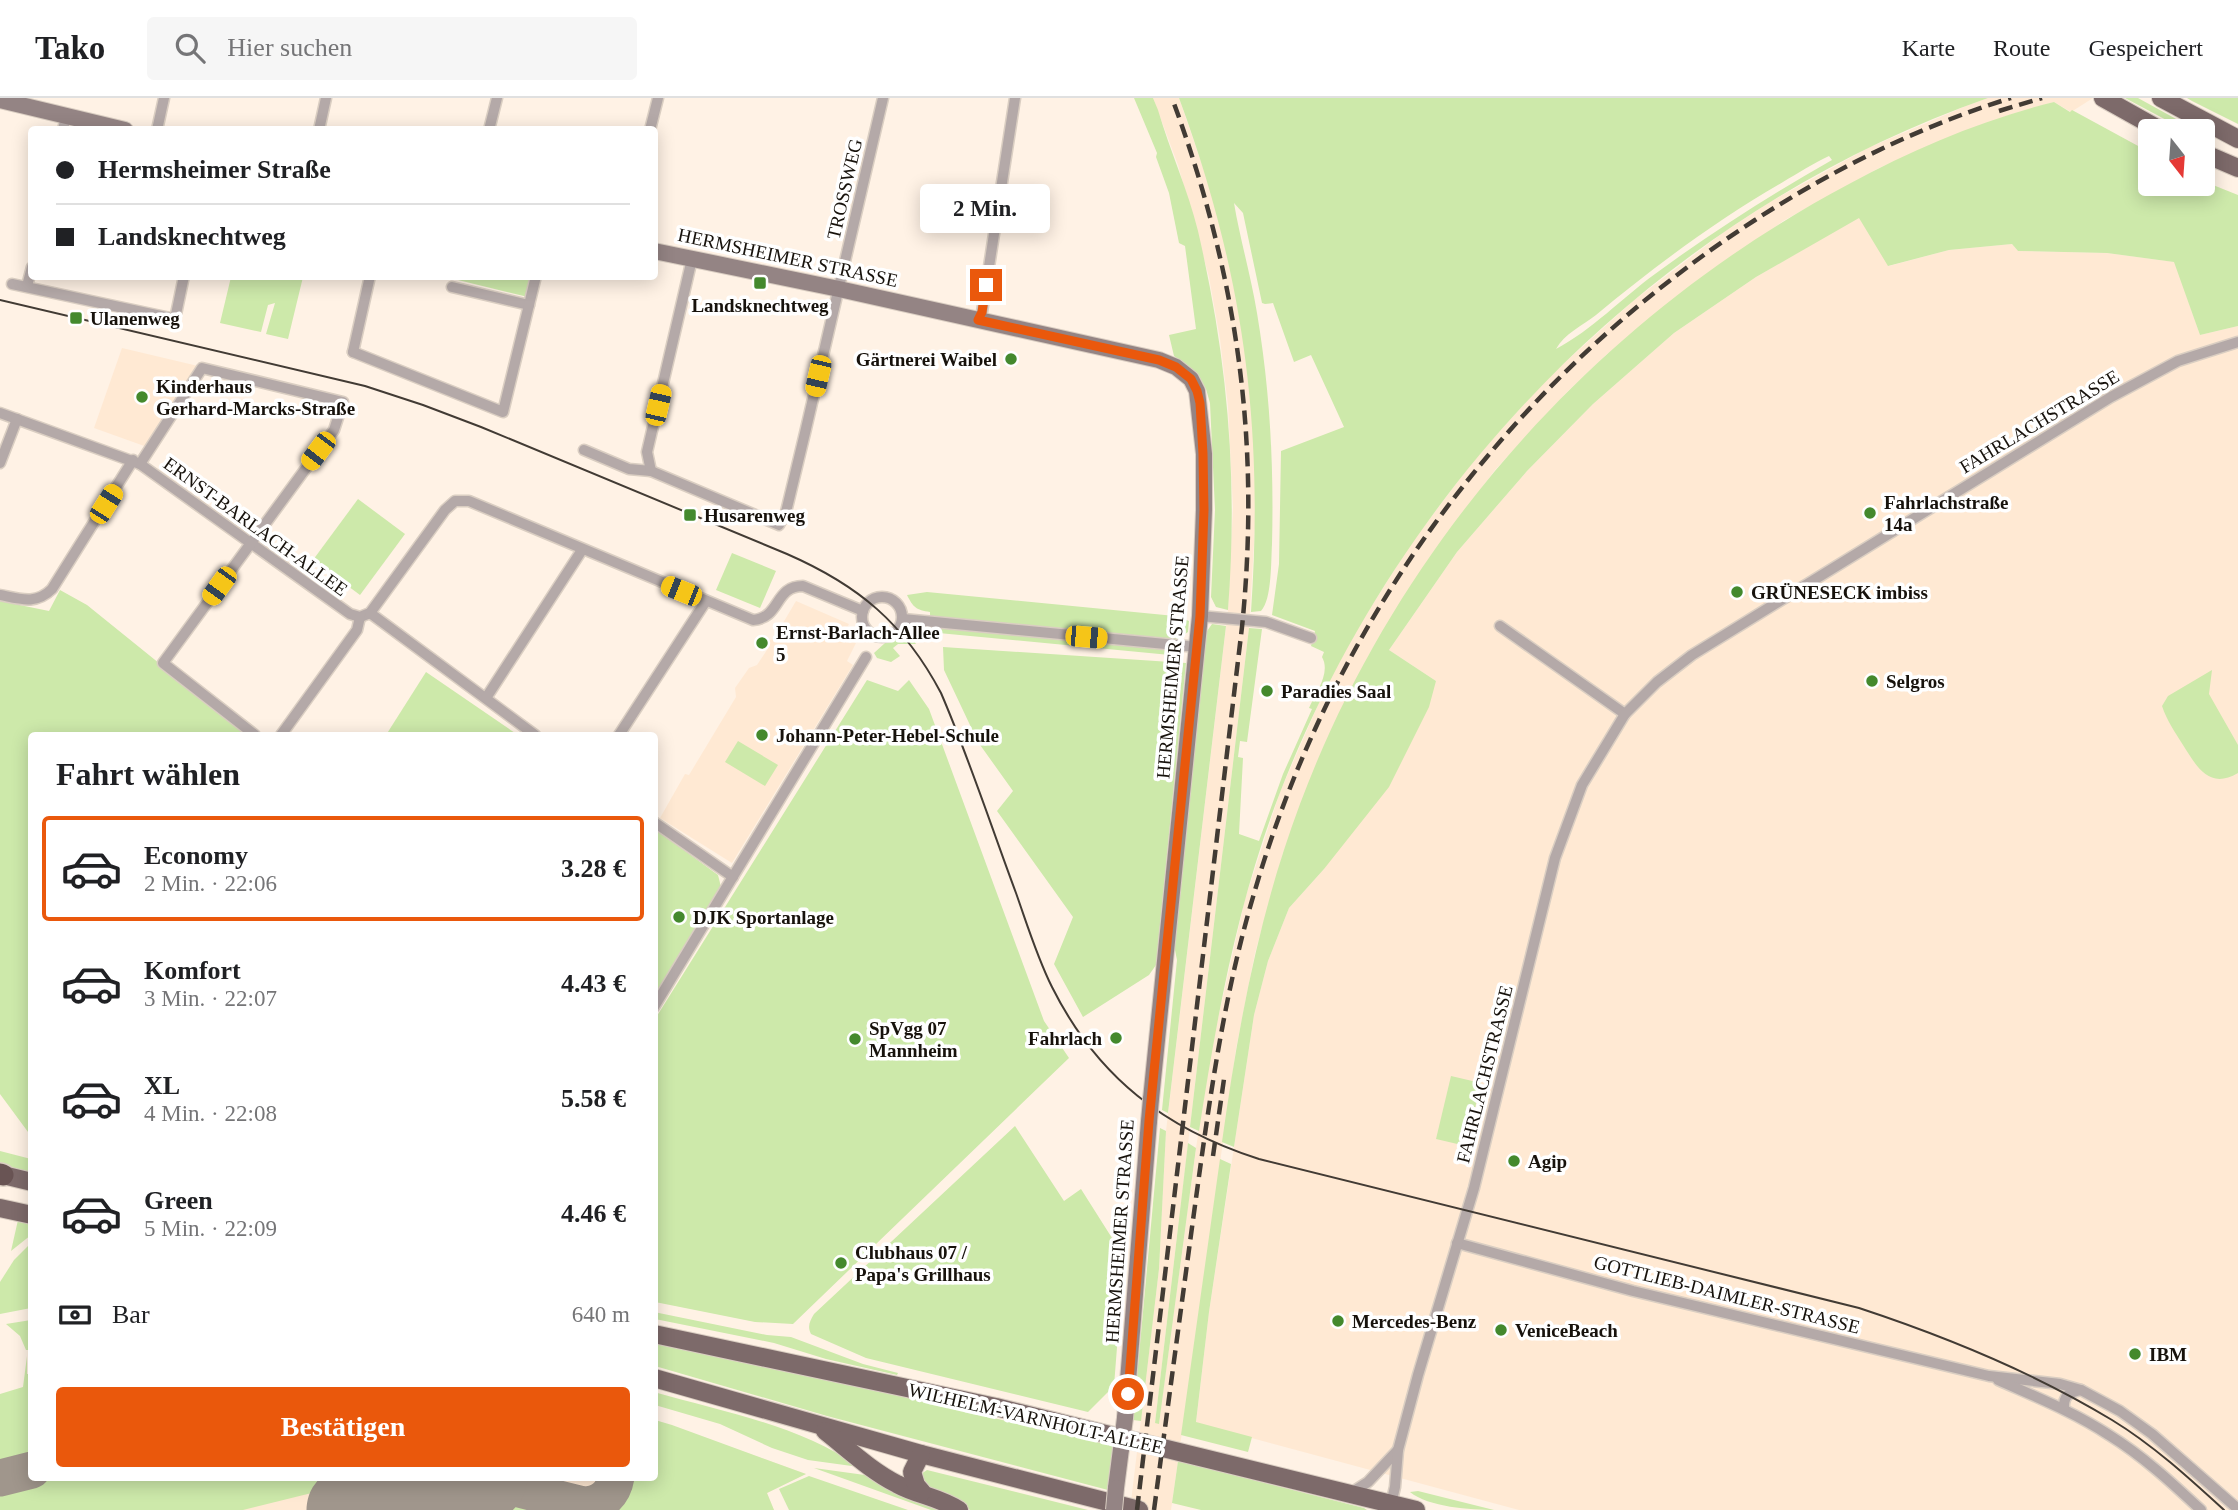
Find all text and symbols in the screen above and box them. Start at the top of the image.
search box [147,17,637,80]
icon: search [171,29,209,67]
text: Tako [35,30,105,66]
text: Hier suchen [227,33,352,62]
text: Karte [1902,35,1955,61]
text: Route [1993,35,2050,61]
text: Gespeichert [2088,35,2203,61]
north arrow [2138,119,2216,196]
map controls [2138,119,2215,196]
street label: TROSSWEG [823,137,866,241]
text: Hermsheimer Straße [98,155,331,184]
callout: 2 Min. [921,184,1051,232]
text: 2 Min. [953,196,1017,221]
text: Landsknechtweg [98,222,286,251]
street label: HERMSHEIMER STRASSE [676,224,900,291]
route end [970,269,1002,301]
marker: Landsknechtweg [752,275,768,291]
place label: Landsknechtweg [691,295,829,316]
place label: Ulanenweg [90,308,180,329]
marker: Ulanenweg [68,310,84,326]
place label: Gärtnerei Waibel [856,349,997,370]
marker: Gärtnerei Waibel [1003,351,1019,367]
car [804,353,833,399]
street label: FAHRLACHSTRASSE [1956,365,2123,477]
place label: Kinderhaus Gerhard-Marcks-Straße [156,376,355,419]
car [644,382,673,428]
marker: Kinderhaus Gerhard-Marcks-Straße [134,389,150,405]
car [297,428,340,474]
street label: ERNST-BARLACH-ALLEE [160,453,352,600]
car [86,481,127,527]
place label: Fahrlachstraße 14a [1884,492,2009,535]
place label: Husarenweg [704,505,805,526]
marker: Fahrlachstraße 14a [1862,505,1878,521]
marker: Husarenweg [682,507,698,523]
street label: HERMSHEIMER STRASSE [1152,554,1193,780]
car [199,563,240,609]
car [658,573,705,609]
place label: GRÜNESECK imbiss [1751,582,1928,603]
marker: GRÜNESECK imbiss [1729,584,1745,600]
place label: Ernst-Barlach-Allee 5 [776,622,940,665]
car [1065,625,1108,649]
marker: Ernst-Barlach-Allee 5 [754,635,770,651]
place label: Selgros [1886,671,1945,692]
marker: Selgros [1864,673,1880,689]
place label: Paradies Saal [1281,681,1391,702]
marker: Paradies Saal [1259,683,1275,699]
place label: Johann-Peter-Hebel-Schule [776,725,999,746]
marker: Johann-Peter-Hebel-Schule [754,727,770,743]
text: Fahrt wählen [56,756,240,792]
icon: car [60,837,123,900]
text: Economy [144,841,248,870]
text: 3.28 € [561,854,626,883]
text: 2 Min. · 22:06 [144,871,277,896]
place label: DJK Sportanlage [693,907,834,928]
marker: DJK Sportanlage [671,909,687,925]
icon: car [60,952,123,1015]
text: Komfort [144,956,241,985]
text: 4.43 € [561,969,626,998]
street label: FAHRLACHSTRASSE [1452,983,1517,1165]
text: 3 Min. · 22:07 [144,986,277,1011]
place label: SpVgg 07 Mannheim [869,1018,958,1061]
place label: Fahrlach [1028,1028,1102,1049]
marker: Fahrlach [1108,1030,1124,1046]
marker: SpVgg 07 Mannheim [847,1031,863,1047]
icon: car [60,1067,123,1130]
text: XL [144,1071,180,1100]
text: 5.58 € [561,1084,626,1113]
text: 4 Min. · 22:08 [144,1101,277,1126]
street label: HERMSHEIMER STRASSE [1101,1118,1138,1344]
place label: Agip [1528,1151,1567,1172]
marker: Agip [1506,1153,1522,1169]
icon: car [60,1182,123,1245]
text: Green [144,1186,213,1215]
text: 4.46 € [561,1199,626,1228]
text: 5 Min. · 22:09 [144,1216,277,1241]
place label: Clubhaus 07 / Papa's Grillhaus [855,1242,991,1285]
street label: GOTTLIEB-DAIMLER-STRASSE [1592,1251,1862,1338]
marker: Clubhaus 07 / Papa's Grillhaus [833,1255,849,1271]
icon: cash [56,1296,94,1334]
text: Bar [112,1300,150,1329]
text: 640 m [572,1302,630,1327]
place label: Mercedes-Benz [1352,1311,1477,1332]
marker: Mercedes-Benz [1330,1313,1346,1329]
place label: VeniceBeach [1515,1320,1618,1341]
marker: VeniceBeach [1493,1322,1509,1338]
place label: IBM [2149,1344,2187,1365]
marker: IBM [2127,1346,2143,1362]
route start [1112,1378,1144,1410]
street label: WILHELM-VARNHOLT-ALLEE [906,1379,1165,1458]
button: Bestätigen [56,1387,630,1467]

